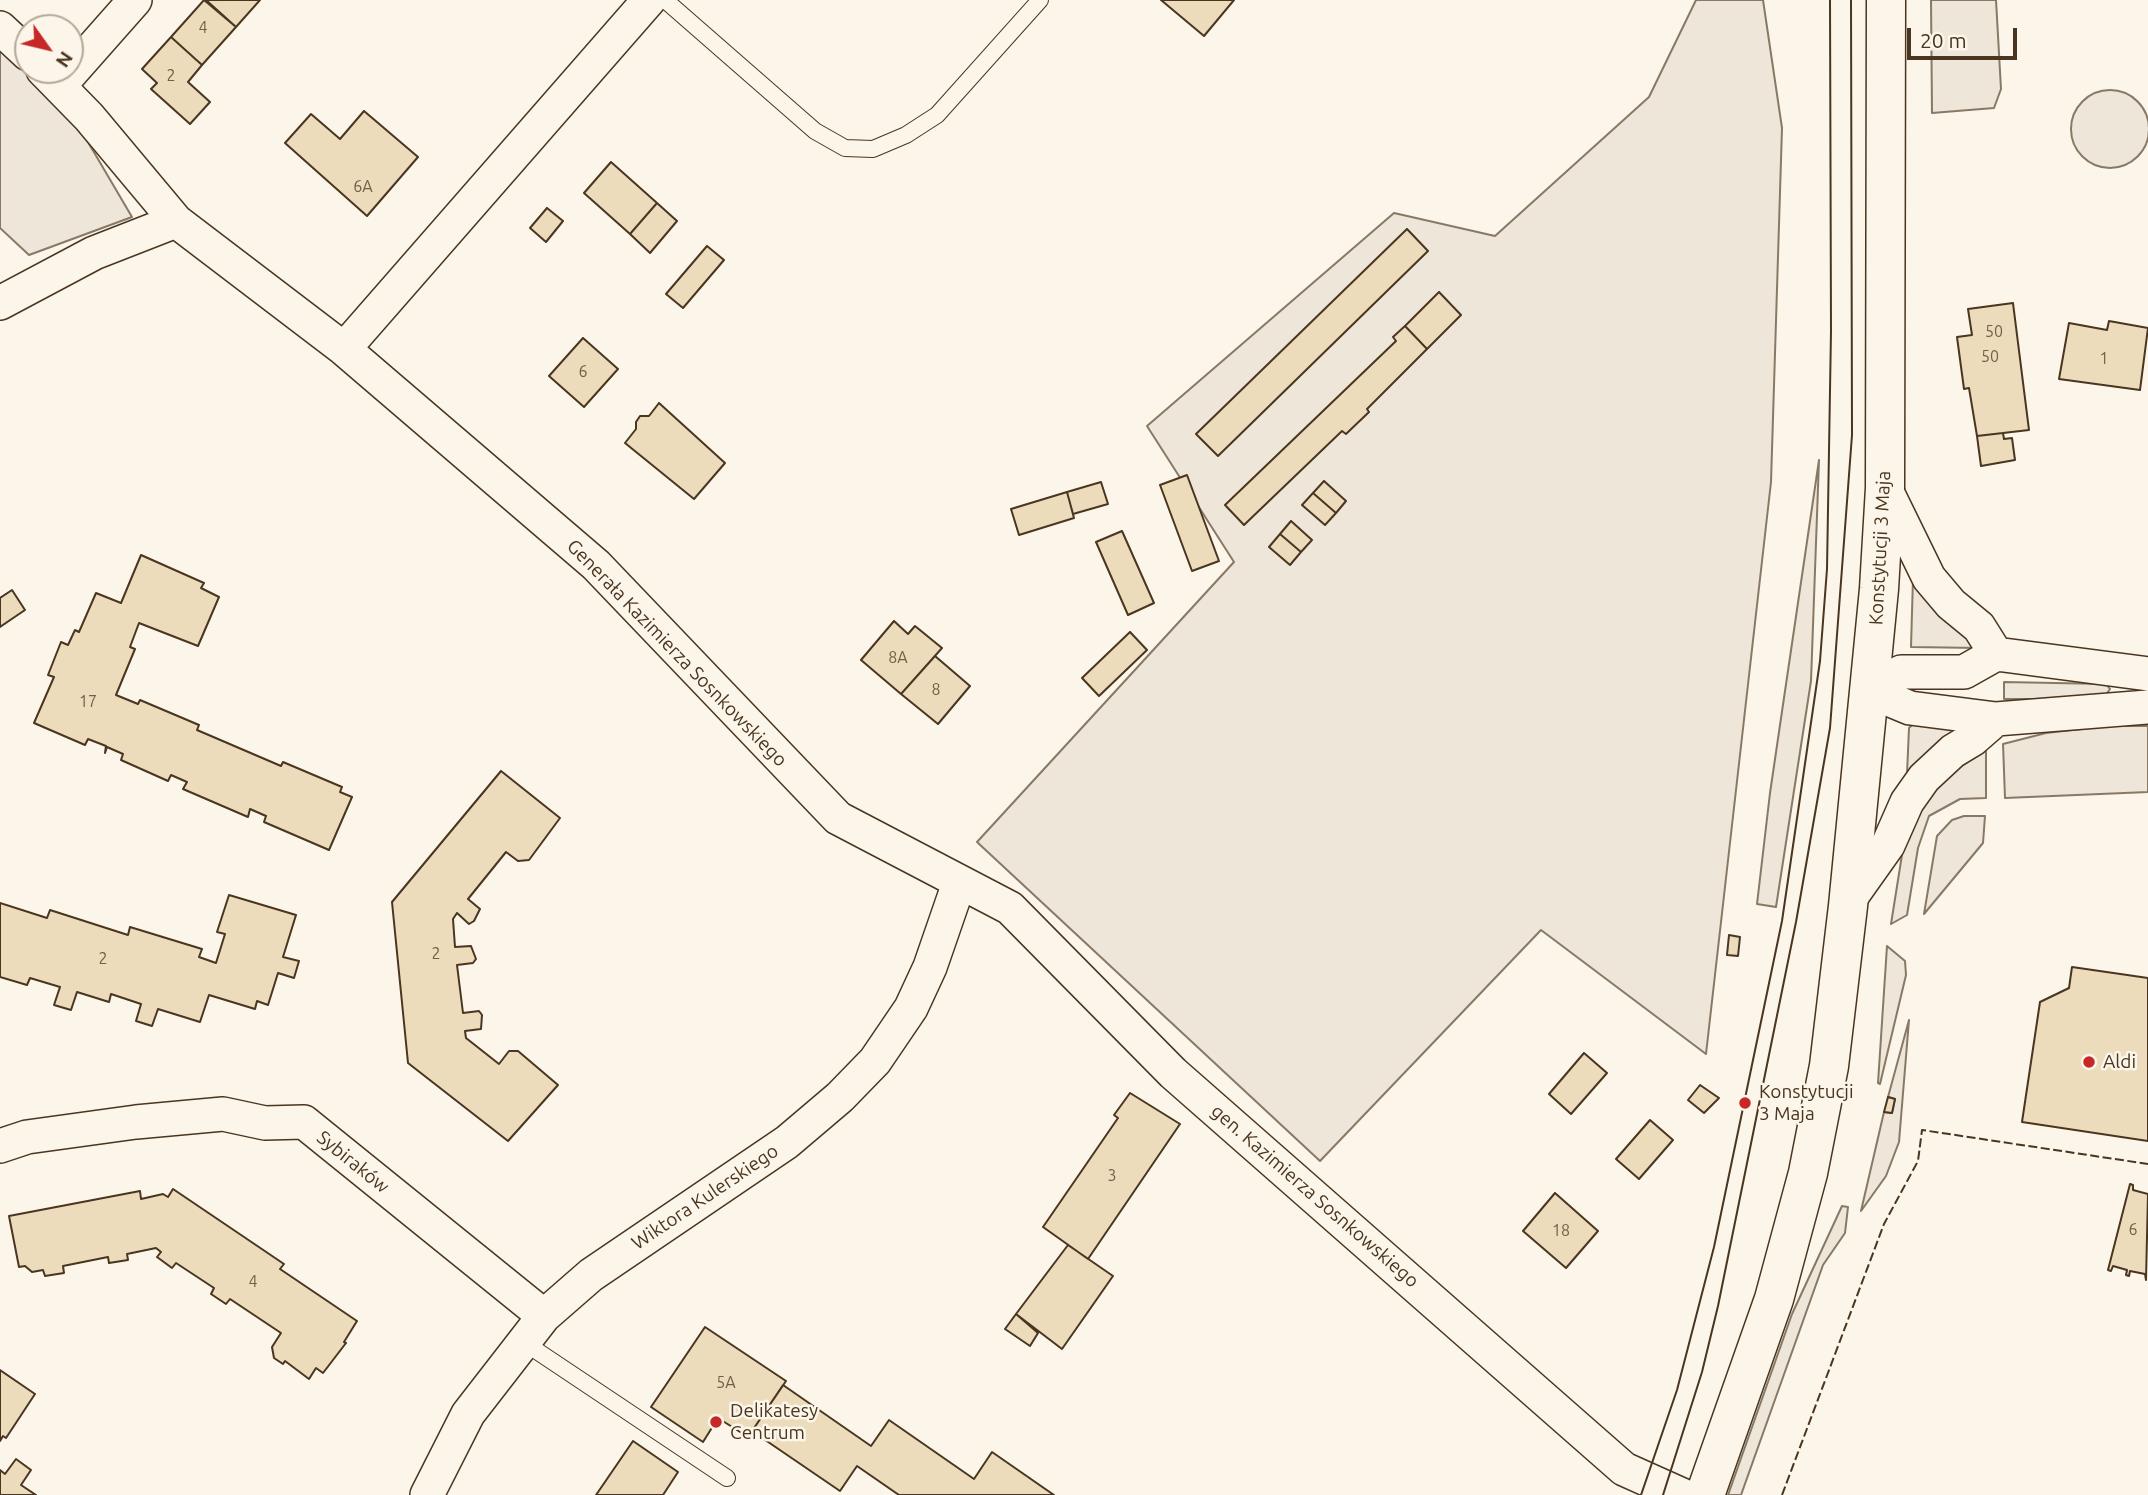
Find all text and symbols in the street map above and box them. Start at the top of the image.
north arrow [14,14,84,84]
scale bar [1910,14,2020,58]
house number: 4 [198,18,208,38]
text: 20 m [1920,28,1967,52]
text: N [52,48,78,72]
house number: 2 [166,66,176,86]
house number: 6A [353,177,373,197]
house number: 50 [1985,322,2003,342]
house number: 50 [1981,347,1999,367]
house number: 1 [2099,349,2109,369]
house number: 6 [578,362,588,382]
street label: Konstytucji 3 Maja [1865,470,1895,626]
street label: Generała Kazimierza Sosnkowskiego [562,535,792,771]
house number: 8A [888,648,908,668]
house number: 8 [931,680,941,700]
house number: 17 [79,692,97,712]
house number: 2 [431,944,441,964]
house number: 2 [98,949,108,969]
place label: Aldi [2103,1051,2136,1073]
marker: Aldi [2081,1054,2097,1070]
place label: Konstytucji 3 Maja [1759,1081,1854,1125]
marker: Konstytucji 3 Maja [1737,1095,1753,1111]
street label: gen. Kazimierza Sosnkowskiego [1206,1100,1424,1292]
street label: Sybiraków [312,1126,394,1198]
street label: Wiktora Kulerskiego [627,1139,783,1255]
house number: 3 [1107,1166,1117,1186]
house number: 6 [2128,1220,2138,1240]
house number: 18 [1552,1221,1570,1241]
house number: 4 [248,1272,258,1292]
house number: 5A [716,1373,736,1393]
place label: Delikatesy Centrum [730,1400,818,1444]
marker: Delikatesy Centrum [708,1414,724,1430]

